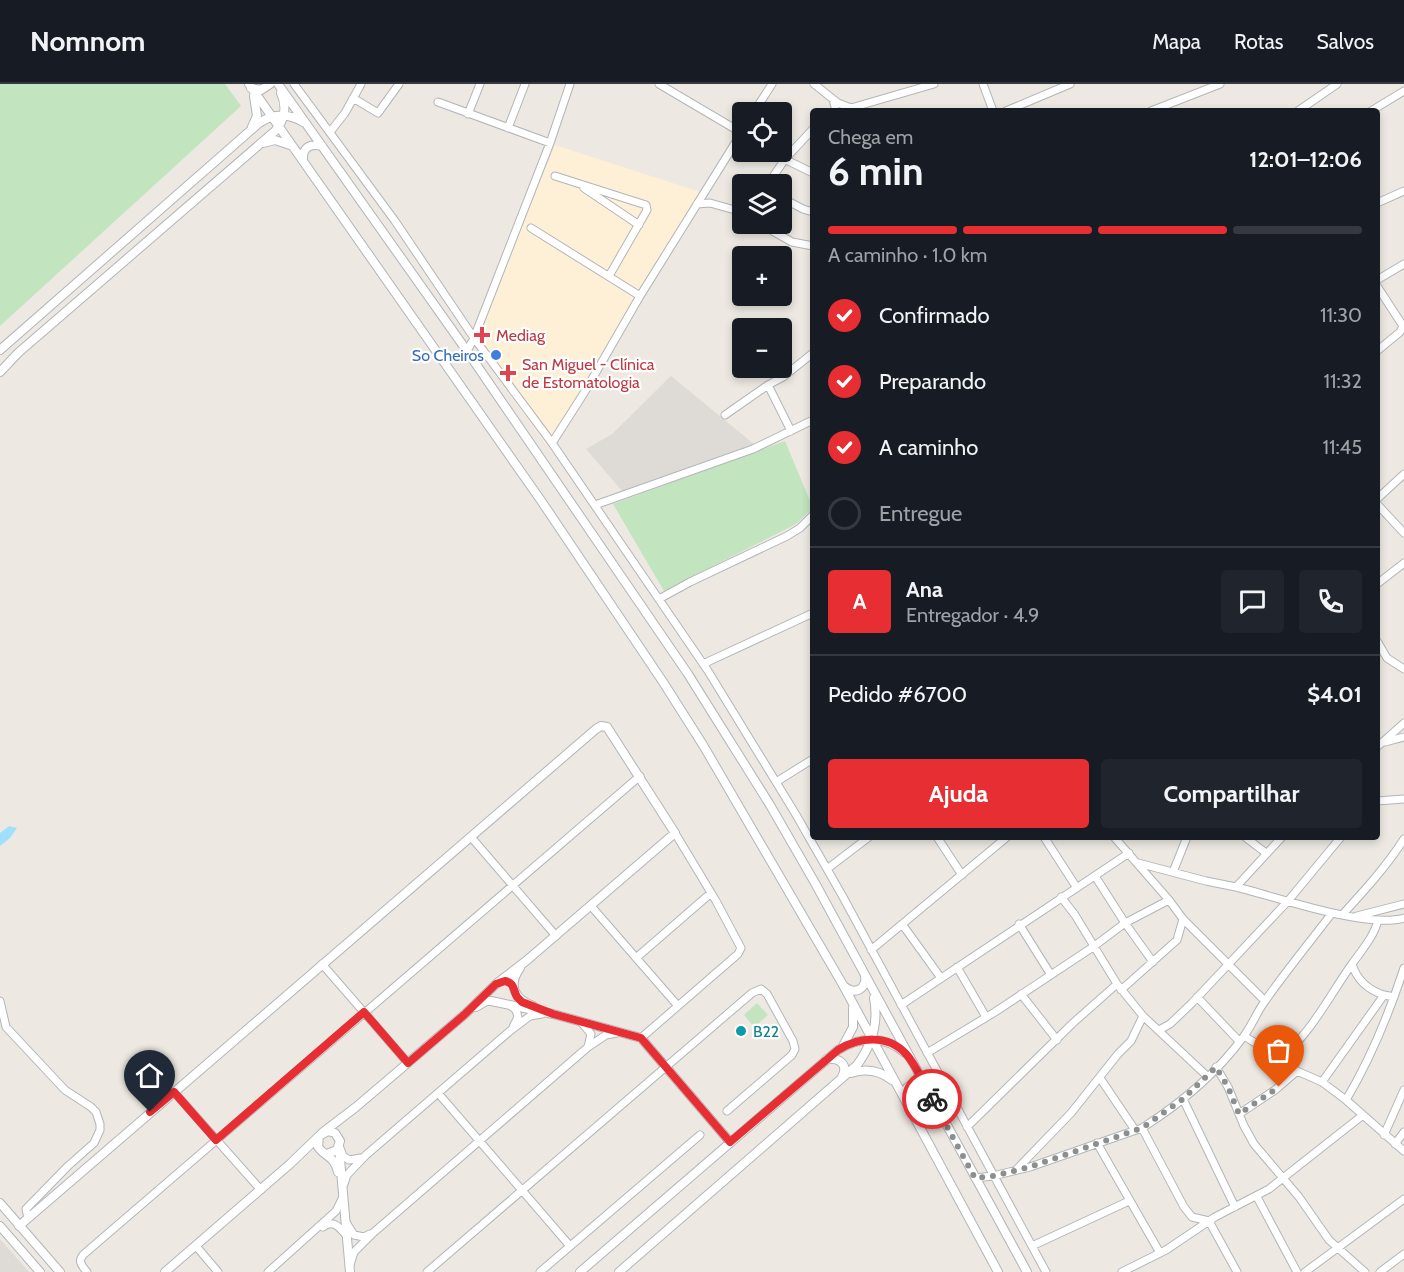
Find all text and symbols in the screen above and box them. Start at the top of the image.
text: Nomnom [30,24,145,58]
text: Mapa [1152,29,1201,54]
text: Rotas [1234,29,1283,54]
text: Salvos [1316,29,1374,54]
map controls [732,102,792,378]
button: locate [732,102,792,162]
text: Chega em [828,125,913,149]
text: 12:01–12:06 [1249,146,1362,173]
text: 6 min [828,147,923,195]
button: layers [732,174,792,234]
text: A caminho · 1.0 km [828,243,987,267]
button: + [732,246,792,306]
icon: check [828,299,861,332]
text: Confirmado [879,302,990,329]
text: 11:30 [1320,303,1362,327]
button: − [732,318,792,378]
marker: Mediag [473,326,491,344]
place label: Mediag [496,326,546,345]
place label: So Cheiros [412,346,484,365]
marker: So Cheiros [489,348,503,362]
place label: San Miguel - Clínica de Estomatologia [522,355,655,392]
marker: San Miguel - Clínica de Estomatologia [499,364,517,382]
icon: check [828,365,861,398]
text: Preparando [879,368,986,395]
text: 11:32 [1324,369,1362,393]
icon: check [828,431,861,464]
text: A caminho [879,434,978,461]
text: 11:45 [1322,435,1362,459]
text: Entregue [879,500,962,527]
button: chat [1221,570,1284,633]
button: phone [1299,570,1362,633]
text: Ana [906,576,943,603]
text: A [853,588,866,615]
text: Entregador · 4.9 [906,603,1039,627]
text: Pedido #6700 [828,681,967,708]
text: $4.01 [1307,681,1362,708]
button: Ajuda [828,759,1089,828]
button: Compartilhar [1101,759,1362,828]
place label: B22 [753,1022,779,1041]
marker: B22 [734,1024,748,1038]
pin [1253,1025,1304,1087]
icon: bag [1262,1034,1295,1067]
pin [124,1050,175,1112]
icon: home [133,1059,166,1092]
courier [902,1069,962,1129]
icon: bike [916,1083,949,1116]

